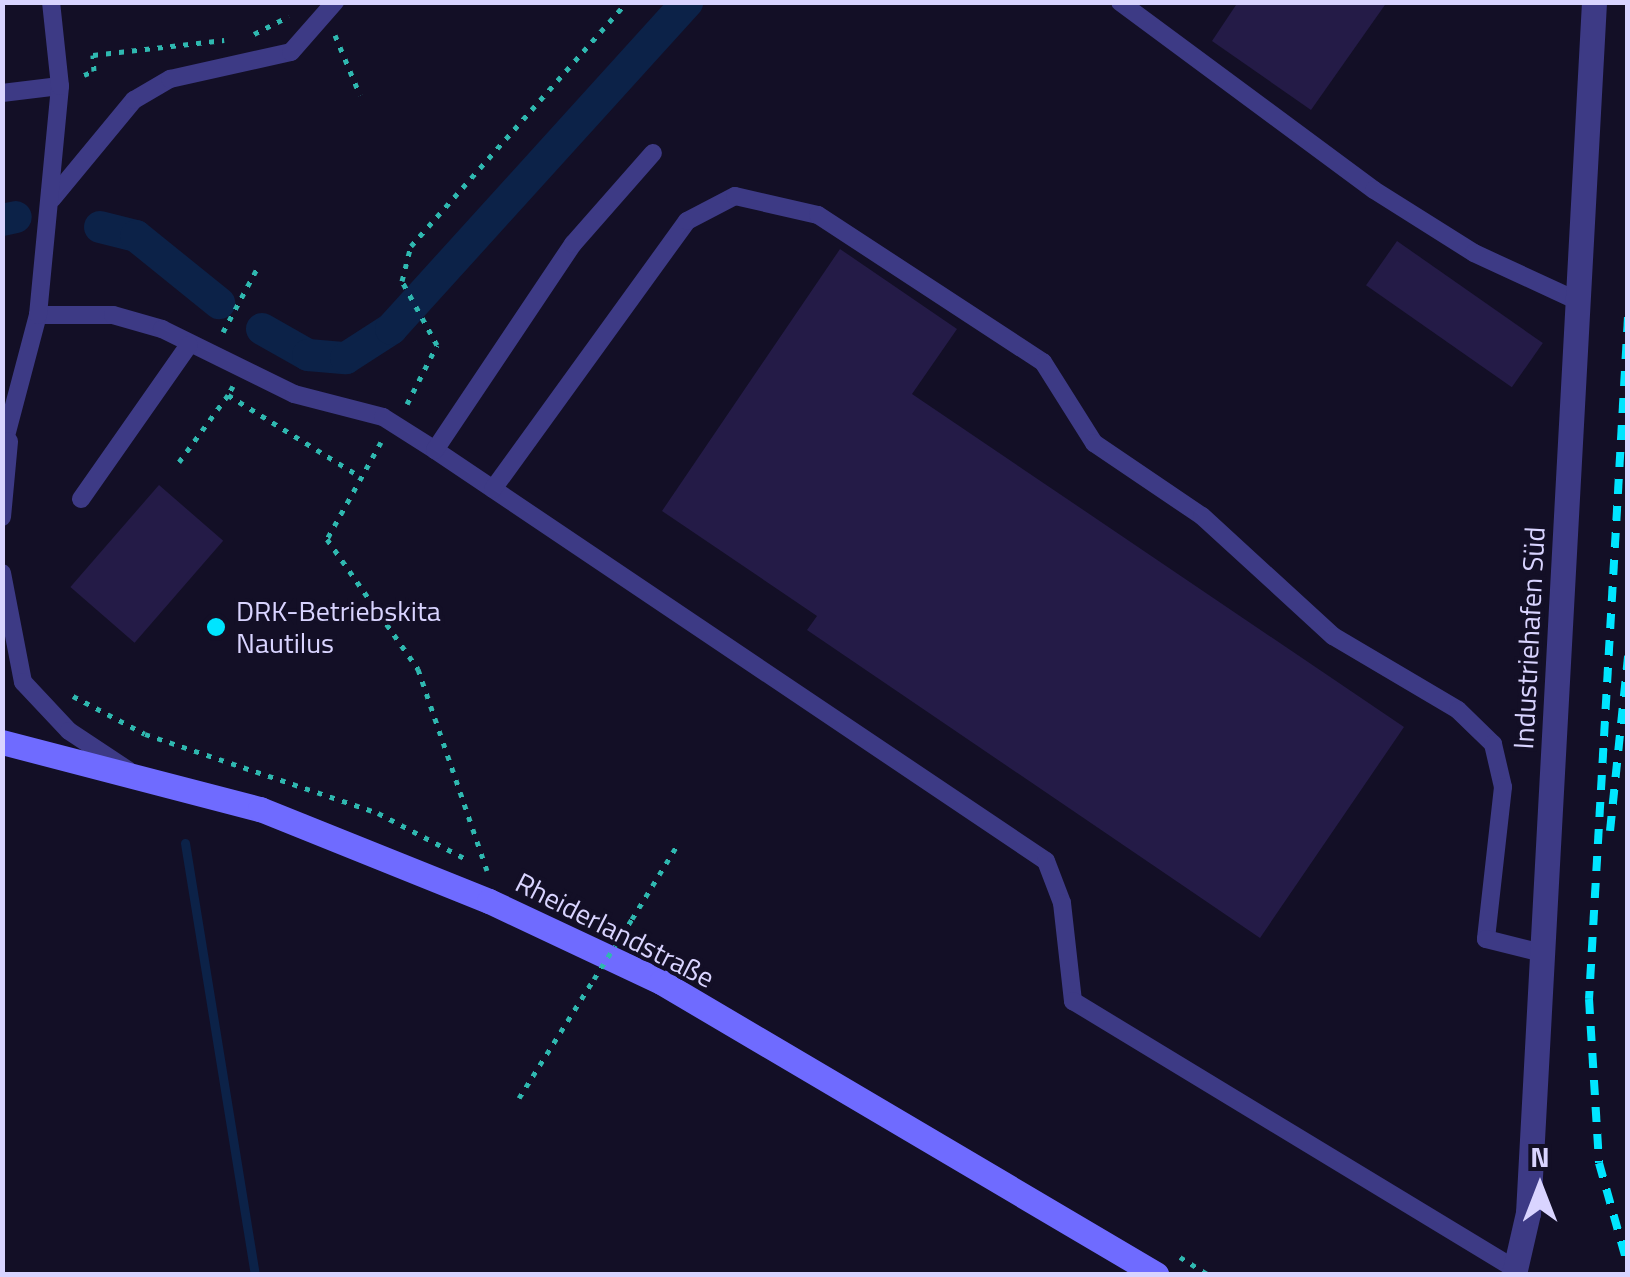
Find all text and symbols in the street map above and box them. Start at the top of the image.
street label: Industriehafen Süd [1506,526,1552,750]
place label: DRK-Betriebskita Nautilus [236,594,441,660]
marker: DRK-Betriebskita Nautilus [205,616,227,638]
street label: Rheiderlandstraße [510,865,720,995]
text: N [1530,1135,1550,1178]
north arrow [1490,1137,1590,1237]

